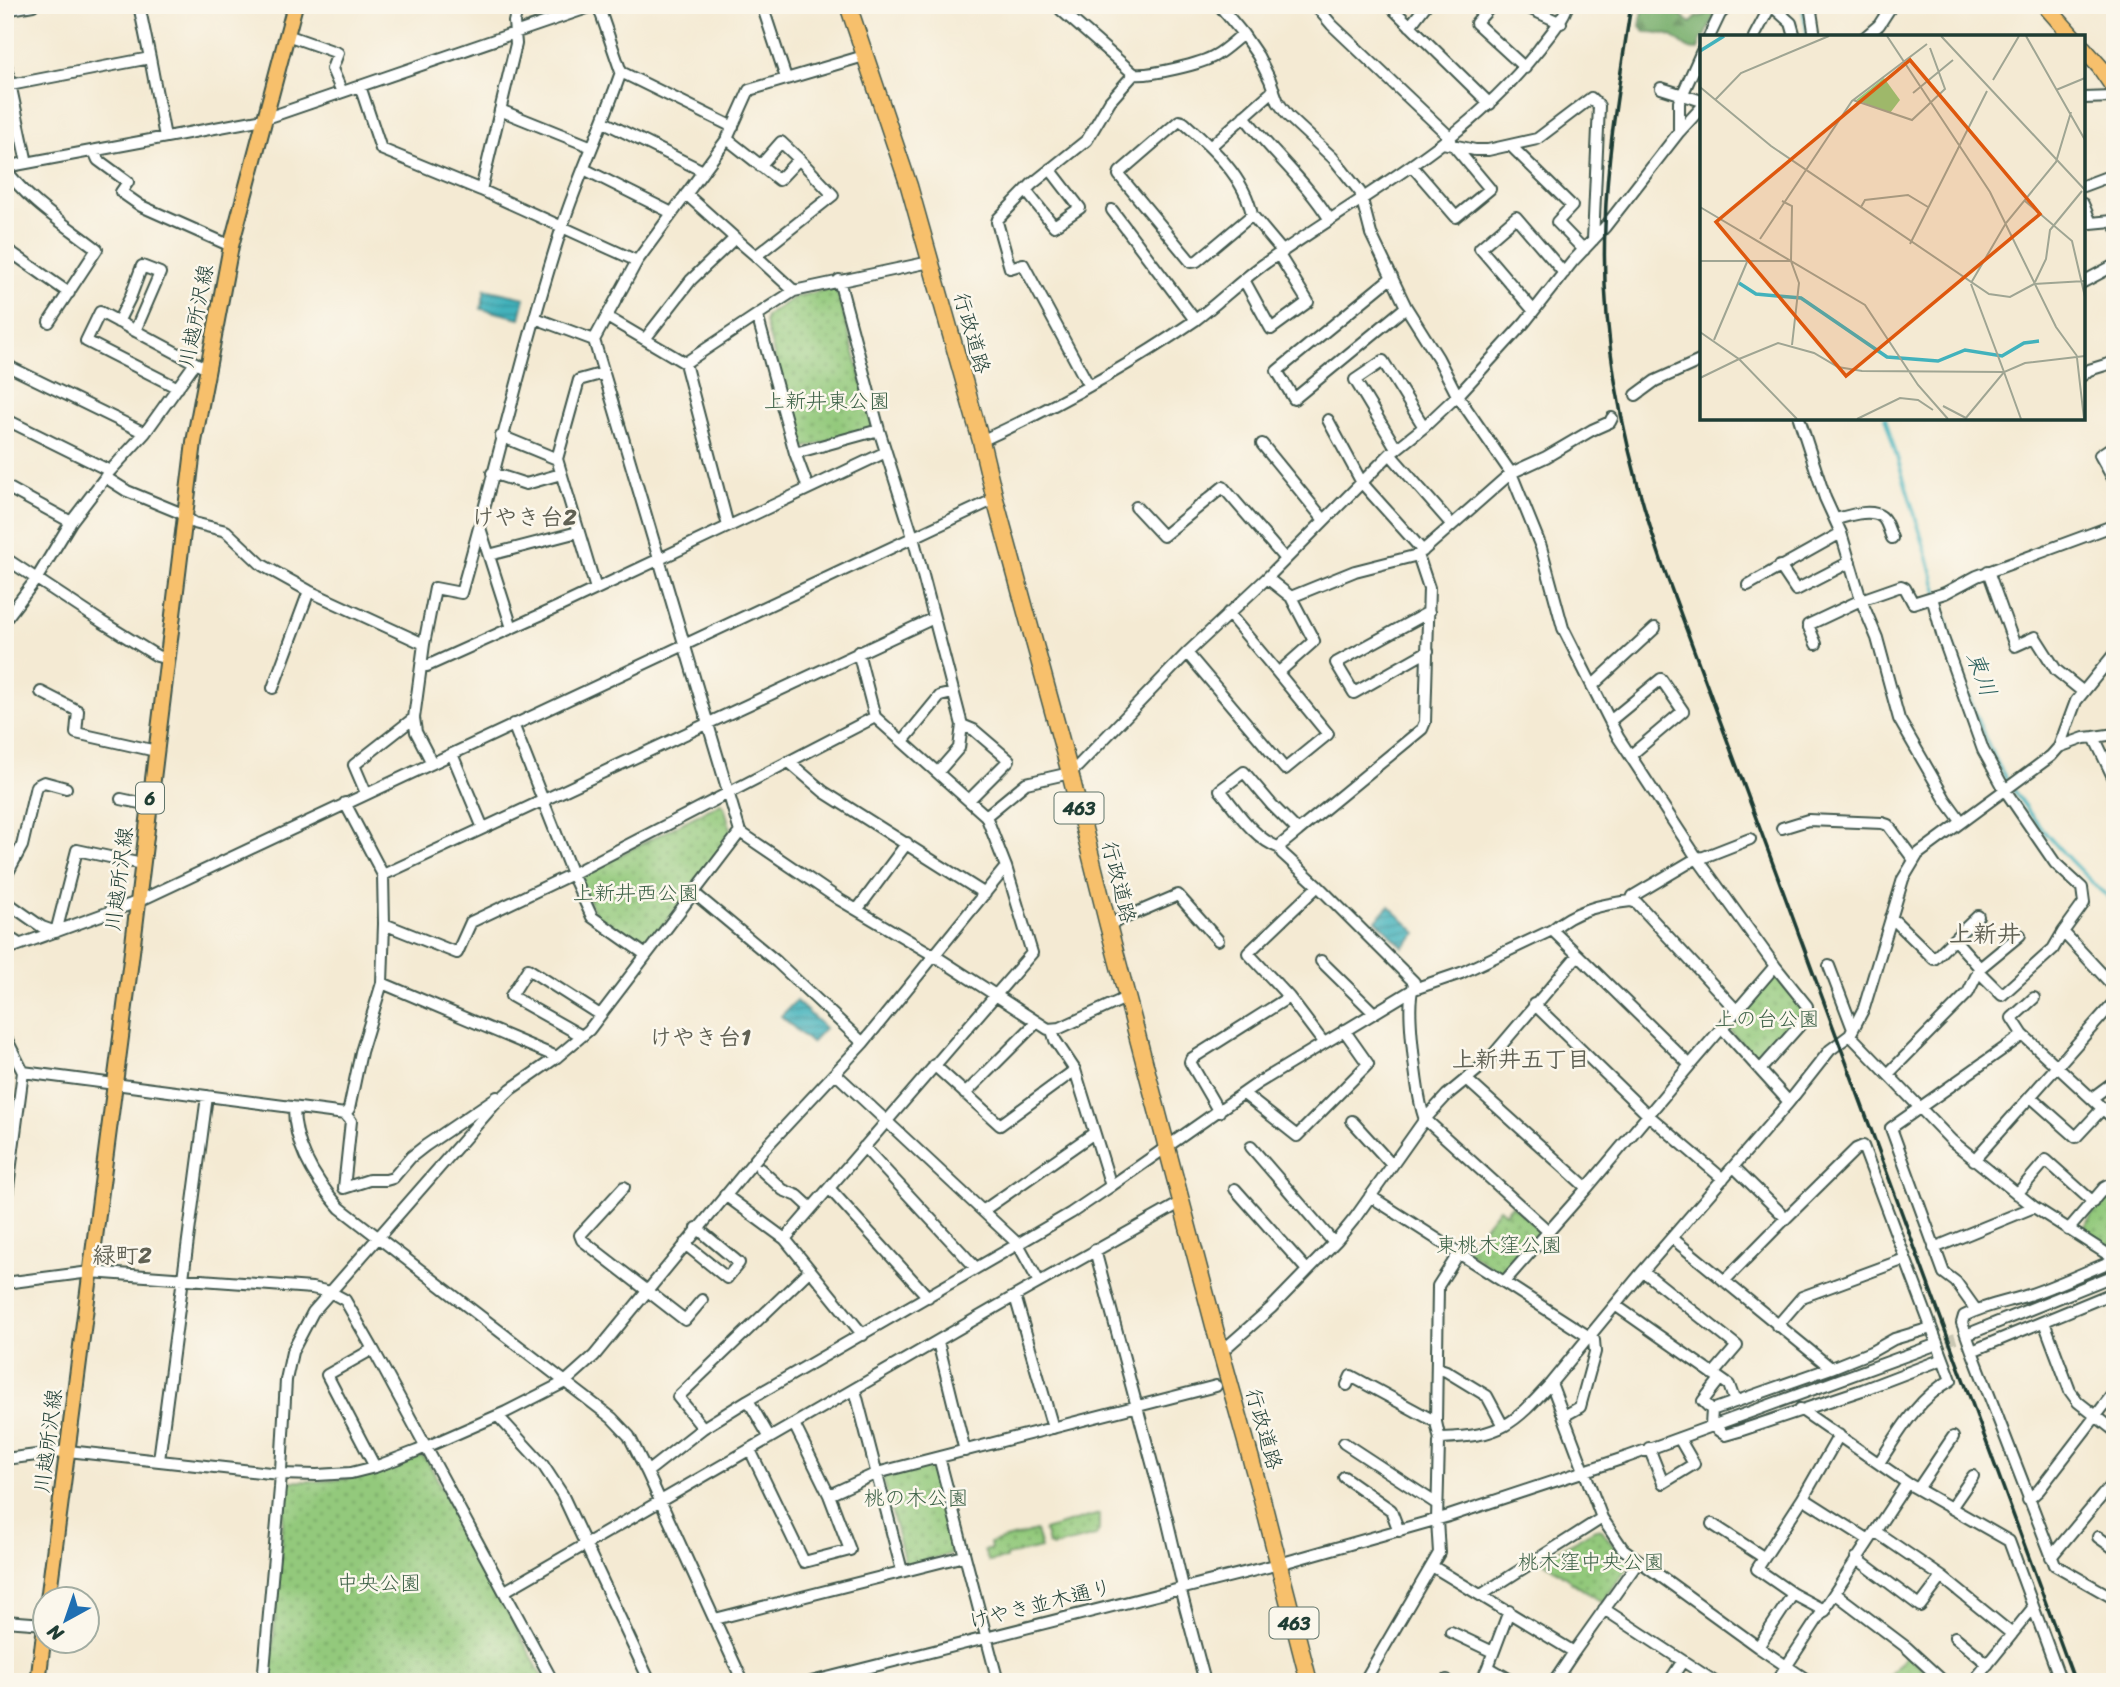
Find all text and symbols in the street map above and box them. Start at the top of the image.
inset map [1700,35,2085,420]
street label: 川越所沢線 [167,261,225,371]
street label: 行政道路 [942,287,1002,379]
park label: 上新井東公園 [764,382,890,420]
district label: けやき台2 [471,497,577,538]
water label: 東川 [1954,646,2009,703]
road number: 6 [136,782,164,814]
road number: 463 [1054,792,1104,824]
street label: 川越所沢線 [94,825,144,933]
street label: 行政道路 [1090,837,1148,927]
park label: 上新井西公園 [573,874,699,912]
district label: 上新井 [1949,913,2021,955]
park label: 上の台公園 [1715,1000,1820,1038]
district label: けやき台1 [649,1017,751,1058]
district label: 上新井五丁目 [1452,1039,1590,1080]
park label: 東桃木窪公園 [1436,1226,1562,1264]
district label: 緑町2 [92,1235,152,1276]
street label: 行政道路 [1234,1383,1294,1475]
street label: 川越所沢線 [23,1387,73,1495]
park label: 桃の木公園 [864,1479,969,1517]
park label: 桃木窪中央公園 [1518,1543,1665,1581]
park label: 中央公園 [337,1564,421,1602]
street label: けやき並木通り [964,1568,1116,1640]
north arrow [32,1586,102,1656]
road number: 463 [1270,1608,1318,1638]
text: N [39,1615,72,1650]

